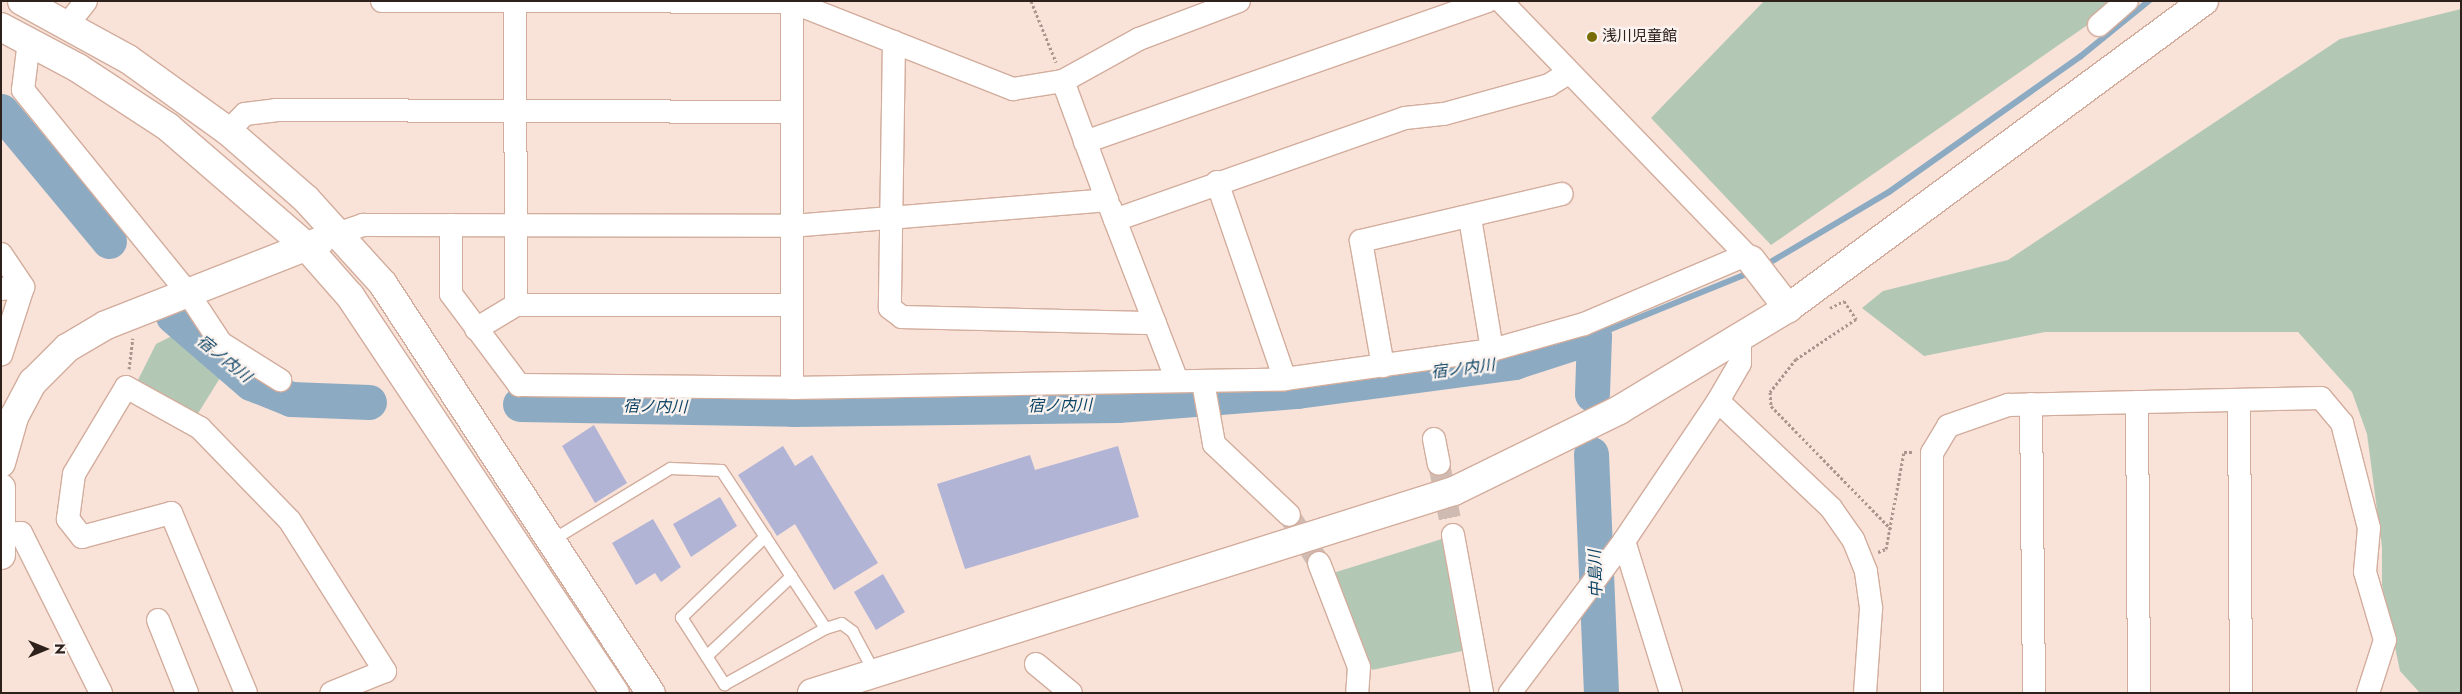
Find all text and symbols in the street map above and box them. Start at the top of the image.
place label: 浅川児童館 [1602,28,1677,46]
marker: 浅川児童館 [1586,31,1598,43]
water label: 宿ノ内川 [193,331,255,387]
water label: 宿ノ内川 [1430,356,1496,382]
water label: 宿ノ内川 [1028,396,1092,416]
water label: 宿ノ内川 [623,397,687,417]
water label: 中島川 [1586,550,1606,598]
north arrow [20,624,70,674]
text: N [50,643,70,655]

